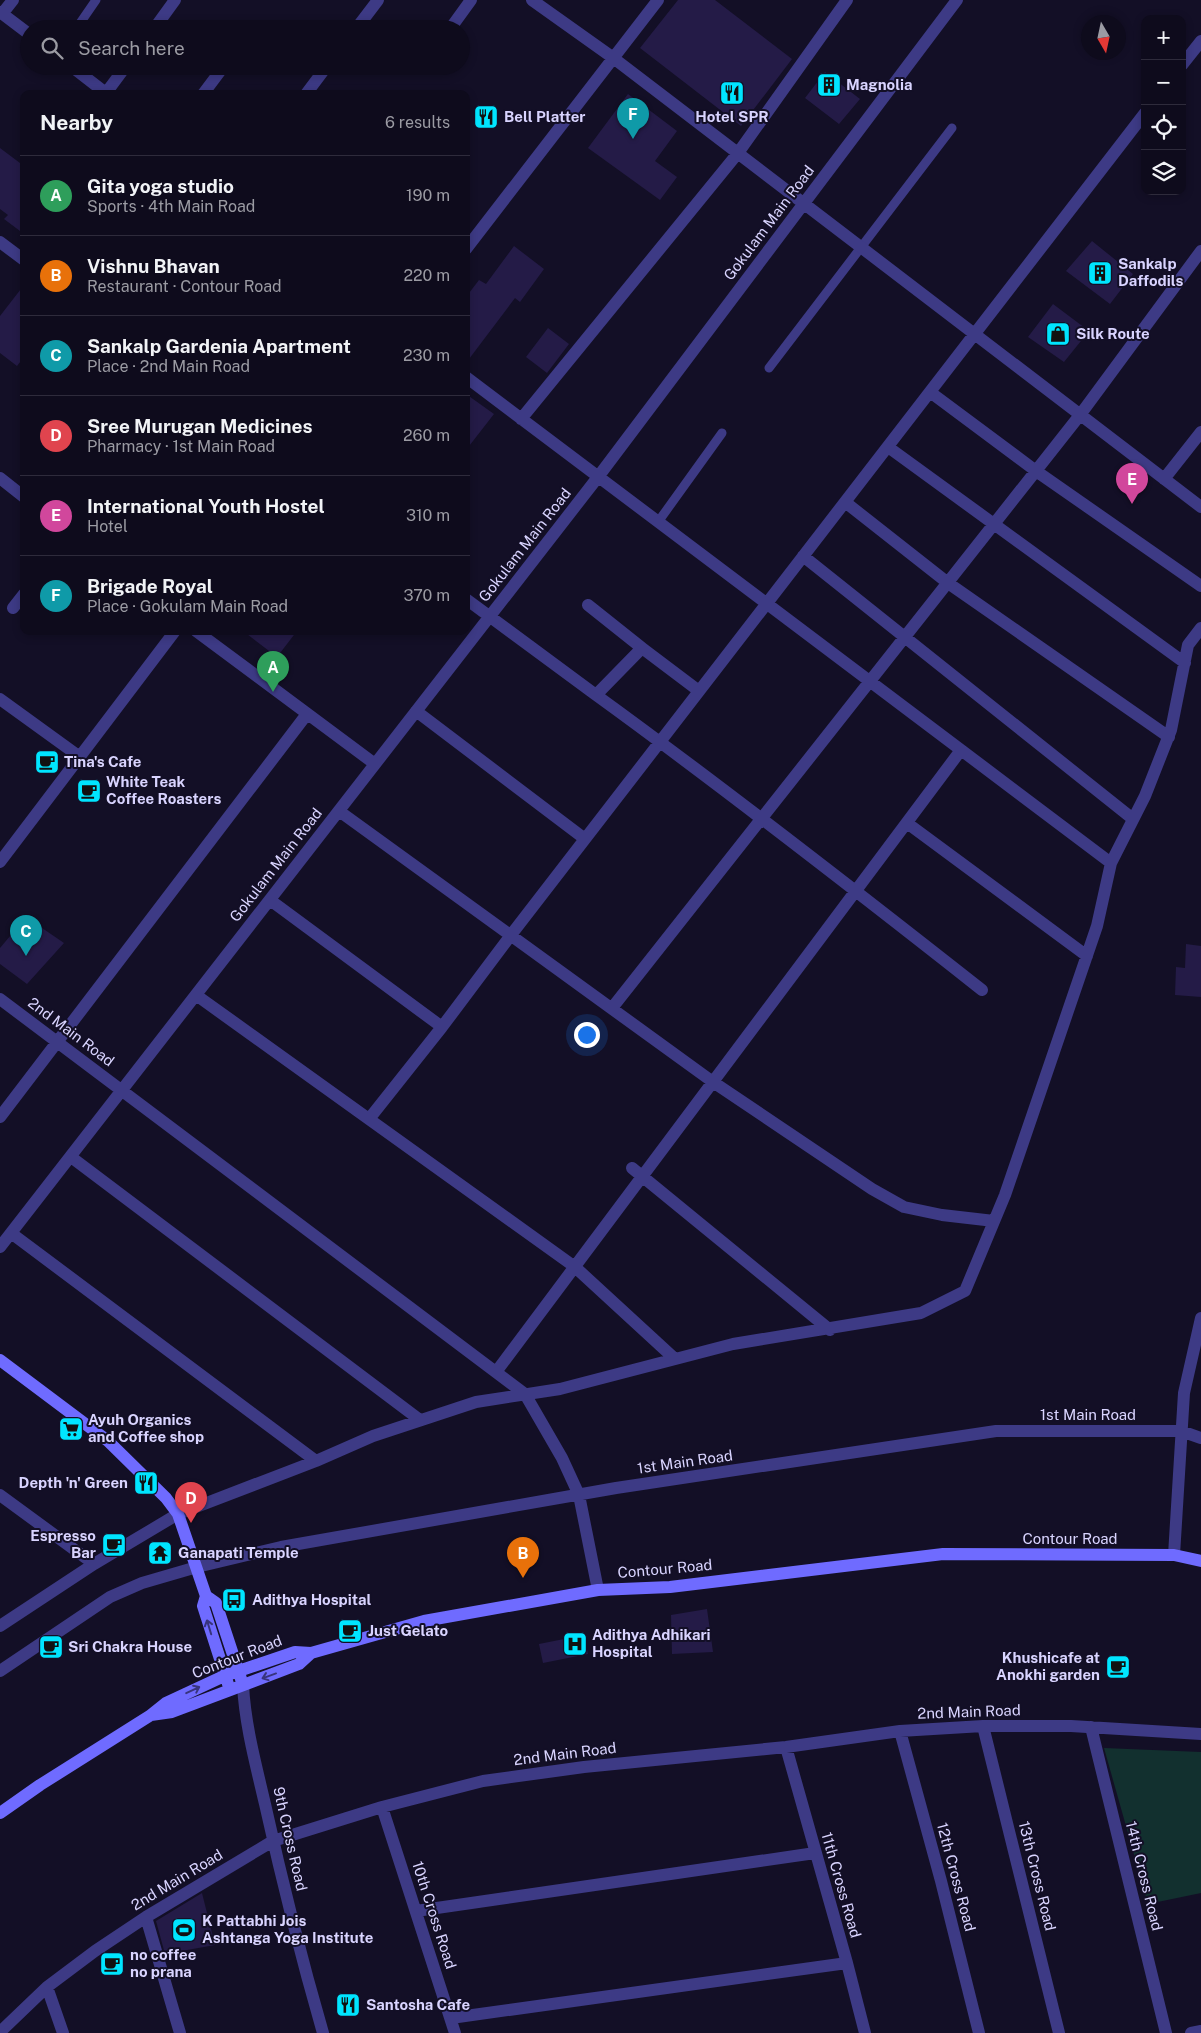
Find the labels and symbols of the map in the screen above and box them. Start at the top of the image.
north arrow [1081,15,1126,60]
building icon: Magnolia [816,72,842,98]
place label: Magnolia [846,76,913,93]
restaurant icon: Hotel SPR [719,80,745,106]
pin: F [617,98,649,139]
restaurant icon: Bell Platter [473,104,499,130]
place label: Bell Platter [504,108,585,125]
place label: Hotel SPR [695,108,769,125]
street label: Gokulam Main Road [720,162,817,283]
place label: Sankalp Daffodils [1118,255,1184,289]
building icon: Sankalp Daffodils [1087,260,1113,286]
shop icon: Silk Route [1045,321,1071,347]
place label: Silk Route [1076,325,1150,342]
pin: E [1116,463,1148,504]
street label: Gokulam Main Road [475,485,574,605]
pin: A [257,651,289,692]
cafe icon: Tina's Cafe [34,749,60,775]
place label: Tina's Cafe [64,753,142,770]
place label: White Teak Coffee Roasters [106,773,221,807]
cafe icon: White Teak Coffee Roasters [76,778,102,804]
street label: Gokulam Main Road [226,805,325,925]
pin: C [10,915,42,956]
street label: 2nd Main Road [25,994,118,1069]
your location [574,1022,600,1048]
street label: 1st Main Road [1040,1406,1136,1423]
place label: Ayuh Organics and Coffee shop [88,1411,204,1445]
supermarket icon: Ayuh Organics and Coffee shop [58,1416,84,1442]
street label: 1st Main Road [636,1446,734,1477]
restaurant icon: Depth 'n' Green [133,1470,159,1496]
place label: Depth 'n' Green [19,1474,128,1491]
pin: D [175,1482,207,1523]
place label: Espresso Bar [30,1527,96,1561]
street label: Contour Road [1022,1530,1118,1547]
cafe icon: Espresso Bar [101,1532,127,1558]
pin: B [507,1537,539,1578]
temple icon: Ganapati Temple [147,1540,173,1566]
place label: Ganapati Temple [178,1544,299,1561]
street label: Contour Road [617,1556,713,1581]
bus stop icon: Adithya Hospital [221,1587,247,1613]
place label: Adithya Hospital [252,1591,371,1608]
cafe icon: Just Gelato [337,1618,363,1644]
one-way arrow [204,1620,214,1636]
place label: Just Gelato [368,1622,449,1639]
place label: Adithya Adhikari Hospital [592,1626,711,1660]
hospital icon: Adithya Adhikari Hospital [562,1631,588,1657]
street label: Contour Road [189,1632,284,1681]
cafe icon: Sri Chakra House [38,1634,64,1660]
place label: Sri Chakra House [68,1638,192,1655]
place label: Khushicafe at Anokhi garden [996,1649,1100,1683]
cafe icon: Khushicafe at Anokhi garden [1105,1654,1131,1680]
one-way arrow [261,1672,277,1681]
one-way arrow [185,1685,200,1695]
street label: 2nd Main Road [917,1701,1021,1722]
street label: 2nd Main Road [513,1739,617,1768]
street label: 9th Cross Road [270,1785,311,1893]
street label: 13th Cross Road [1016,1819,1059,1932]
street label: 14th Cross Road [1123,1819,1166,1932]
street label: 12th Cross Road [934,1821,979,1933]
street label: 11th Cross Road [818,1830,865,1940]
street label: 2nd Main Road [128,1846,225,1913]
street label: 10th Cross Road [409,1859,460,1971]
place label: K Pattabhi Jois Ashtanga Yoga Institute [202,1912,373,1946]
sports icon: K Pattabhi Jois Ashtanga Yoga Institute [171,1917,197,1943]
place label: no coffee no prana [130,1946,196,1980]
cafe icon: no coffee no prana [99,1951,125,1977]
restaurant icon: Santosha Cafe [335,1992,361,2018]
place label: Santosha Cafe [366,1996,470,2013]

